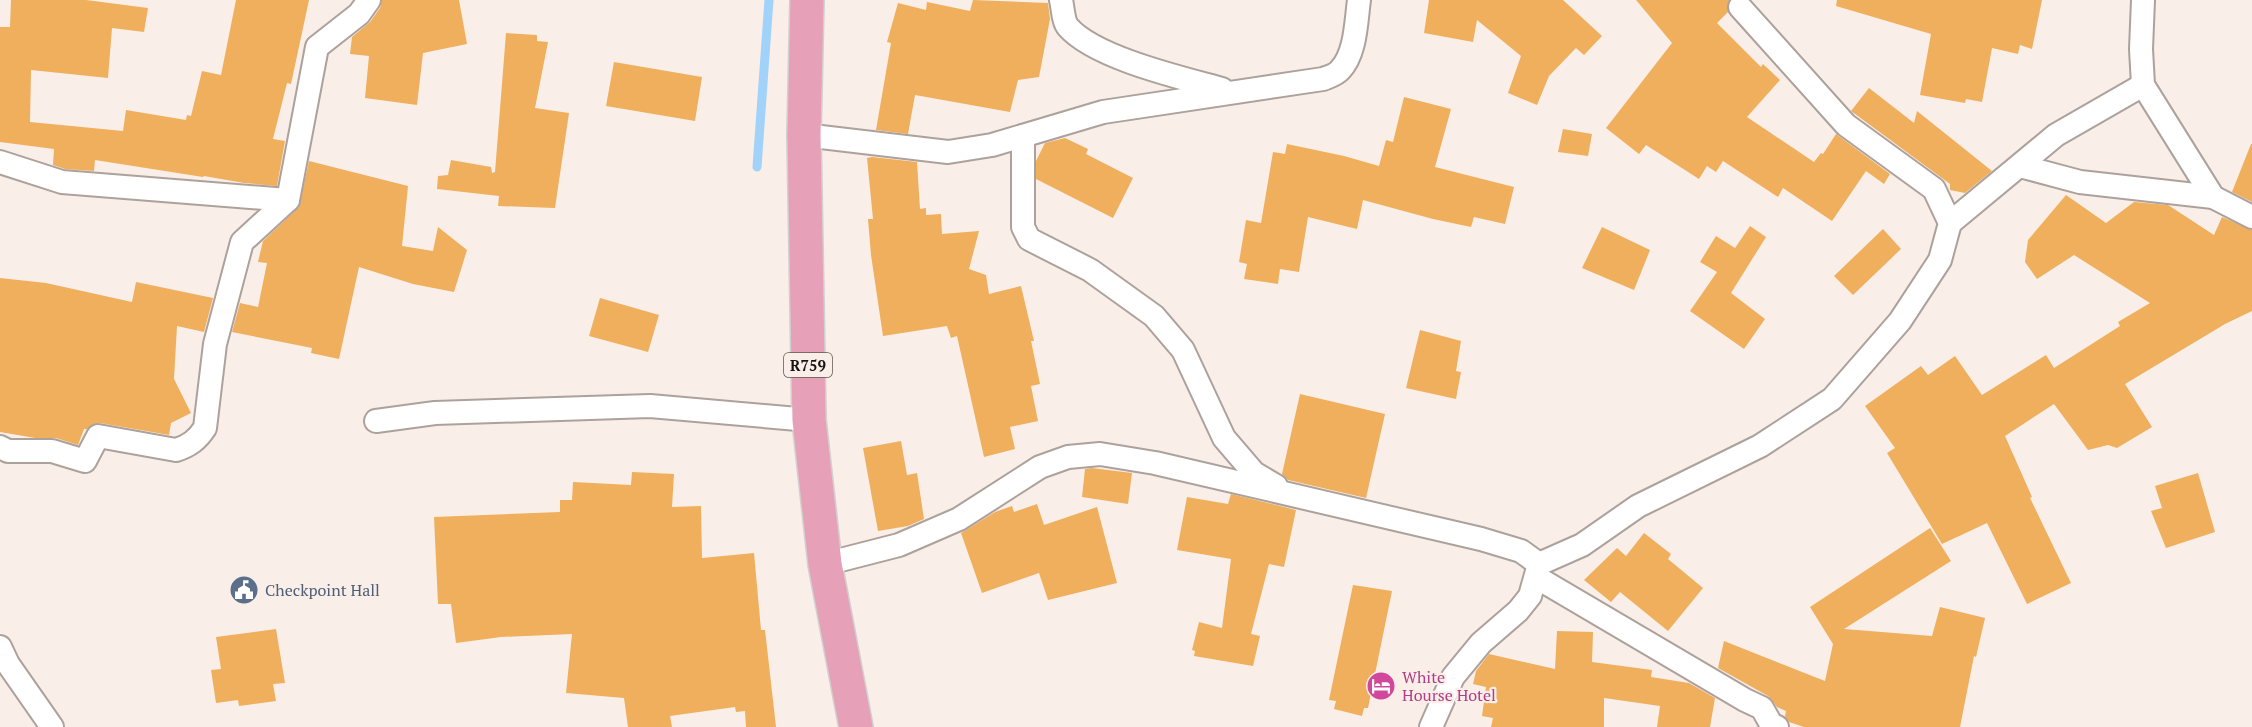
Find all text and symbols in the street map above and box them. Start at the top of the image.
road number: R759 [784,353,832,377]
public building icon: Checkpoint Hall [228,574,260,606]
place label: Checkpoint Hall [265,579,380,601]
place label: White Hourse Hotel [1402,666,1496,706]
hotel icon: White Hourse Hotel [1365,670,1397,702]

